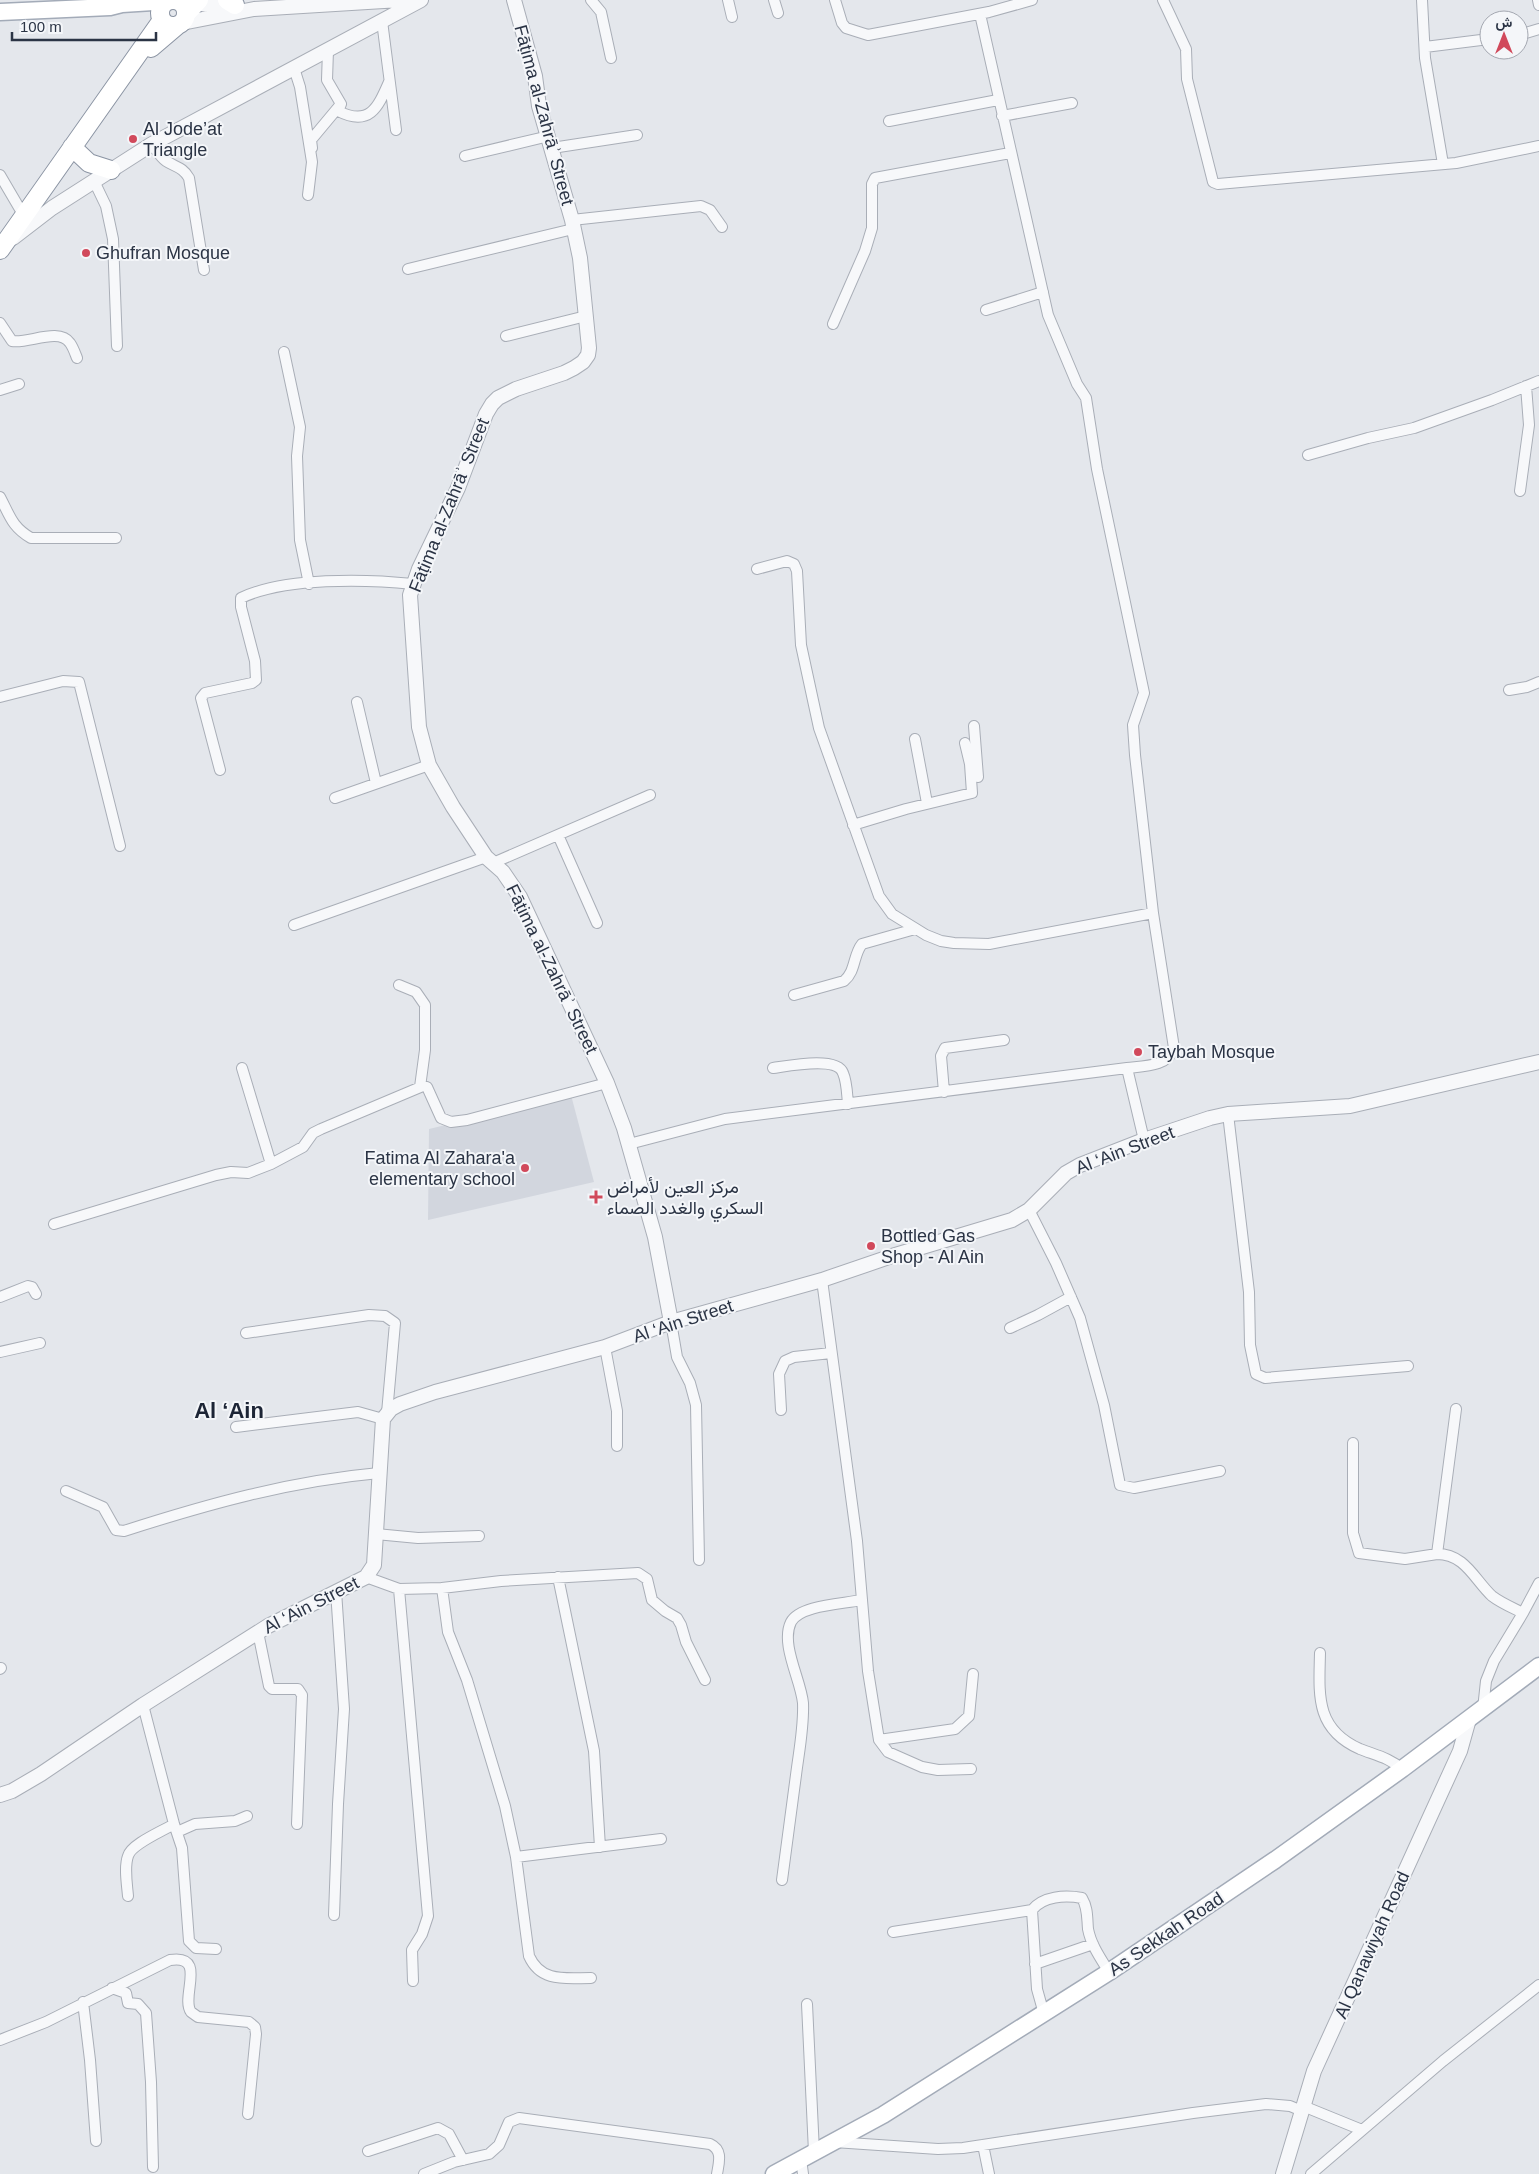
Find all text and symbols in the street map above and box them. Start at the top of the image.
scale bar [12,10,156,42]
north arrow [1479,10,1529,60]
text: ش [1496,14,1513,31]
text: 100 m [20,18,62,35]
street label: Fāṭima al-Zahrāʾ Street [510,23,578,207]
place label: Al Jode’at Triangle [143,119,222,160]
marker: Al Jode’at Triangle [127,133,139,145]
place label: Ghufran Mosque [96,243,230,263]
marker: Ghufran Mosque [80,247,92,259]
street label: Fāṭima al-Zahrāʾ Street [405,415,493,595]
street label: Fāṭima al-Zahrāʾ Street [502,881,602,1057]
place label: Taybah Mosque [1148,1042,1275,1062]
marker: Taybah Mosque [1132,1046,1144,1058]
street label: Al ‘Ain Street [1073,1122,1177,1178]
place label: Fatima Al Zahara'a elementary school [364,1148,516,1189]
marker: Fatima Al Zahara'a elementary school [519,1162,531,1174]
place label: مركز العين لأمراض السكري والغدد الصماء [607,1177,763,1223]
marker: مركز العين لأمراض السكري والغدد الصماء [589,1190,603,1204]
place label: Bottled Gas Shop - Al Ain [881,1226,984,1267]
marker: Bottled Gas Shop - Al Ain [865,1240,877,1252]
street label: Al ‘Ain Street [630,1295,736,1347]
district label: Al ‘Ain [194,1398,264,1423]
street label: Al ‘Ain Street [260,1572,362,1638]
street label: Al Qanawiyah Road [1331,1868,1413,2022]
street label: As Sekkah Road [1105,1888,1227,1980]

